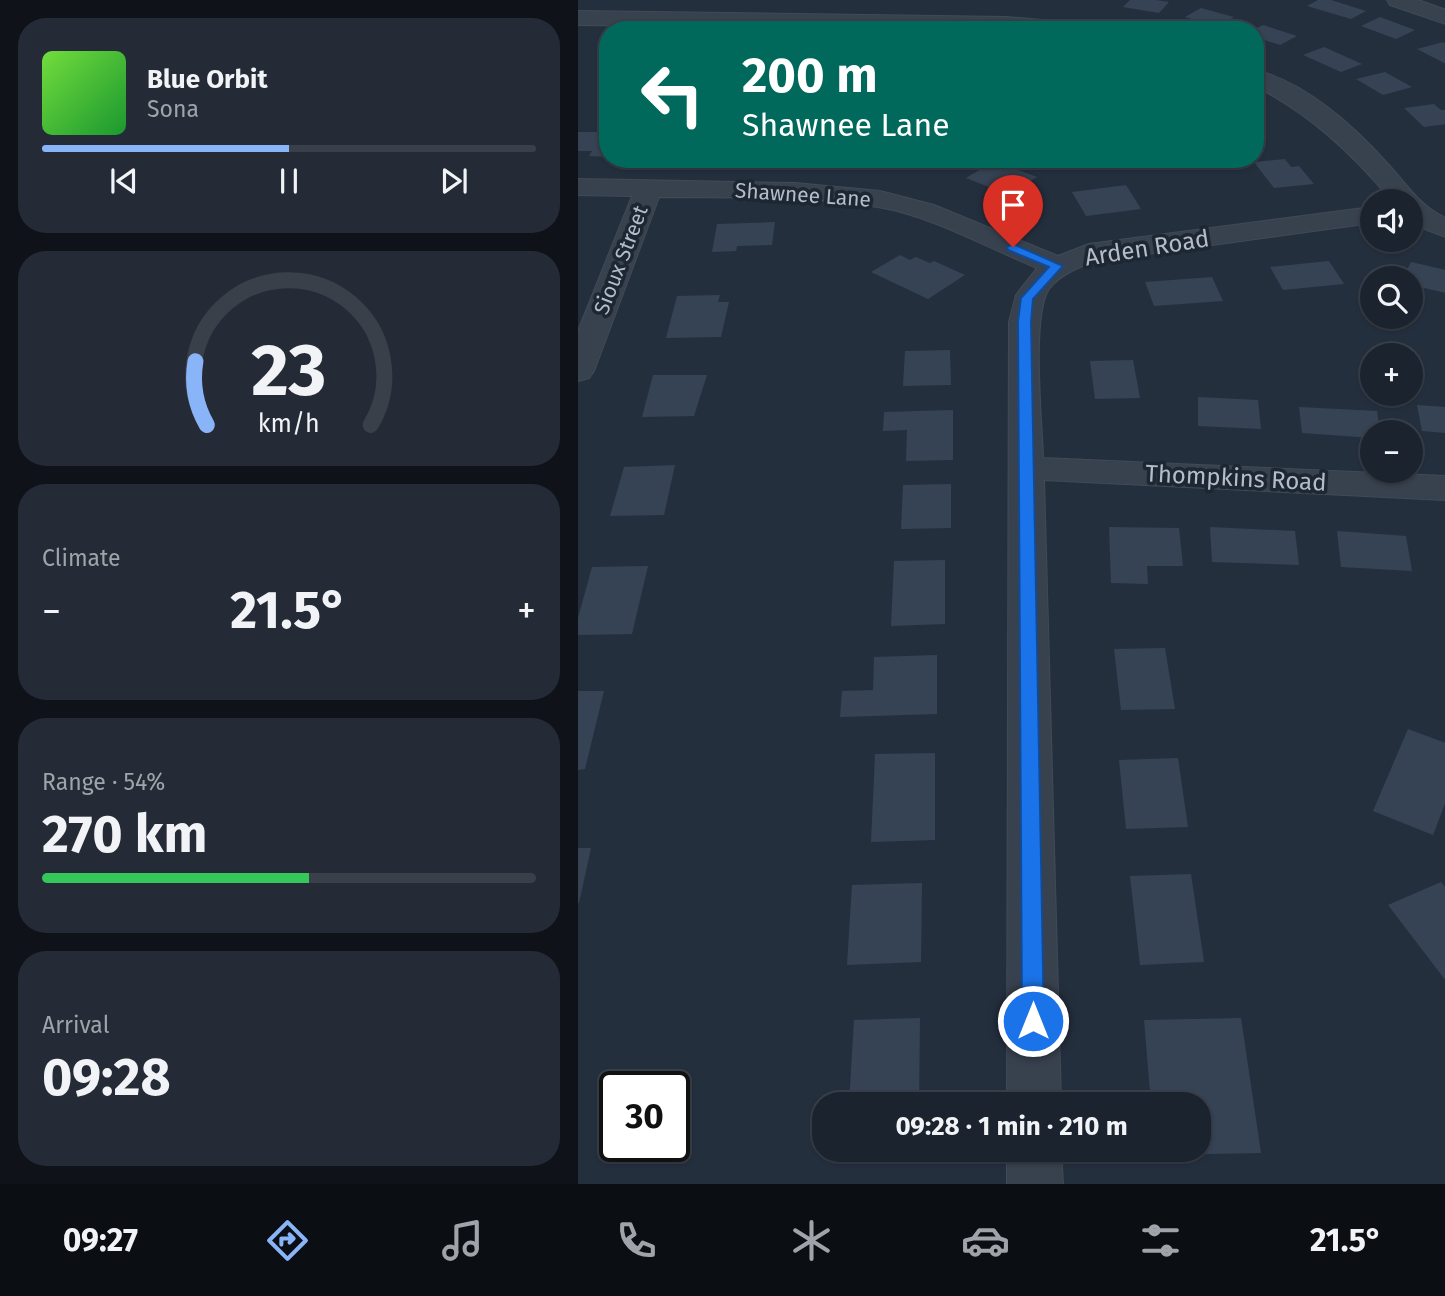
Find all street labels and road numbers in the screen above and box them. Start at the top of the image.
street label: Shawnee Lane [734,177,872,213]
street label: Sioux Street [588,201,654,318]
street label: Arden Road [1083,224,1211,272]
street label: Thompkins Road [1145,459,1327,497]

